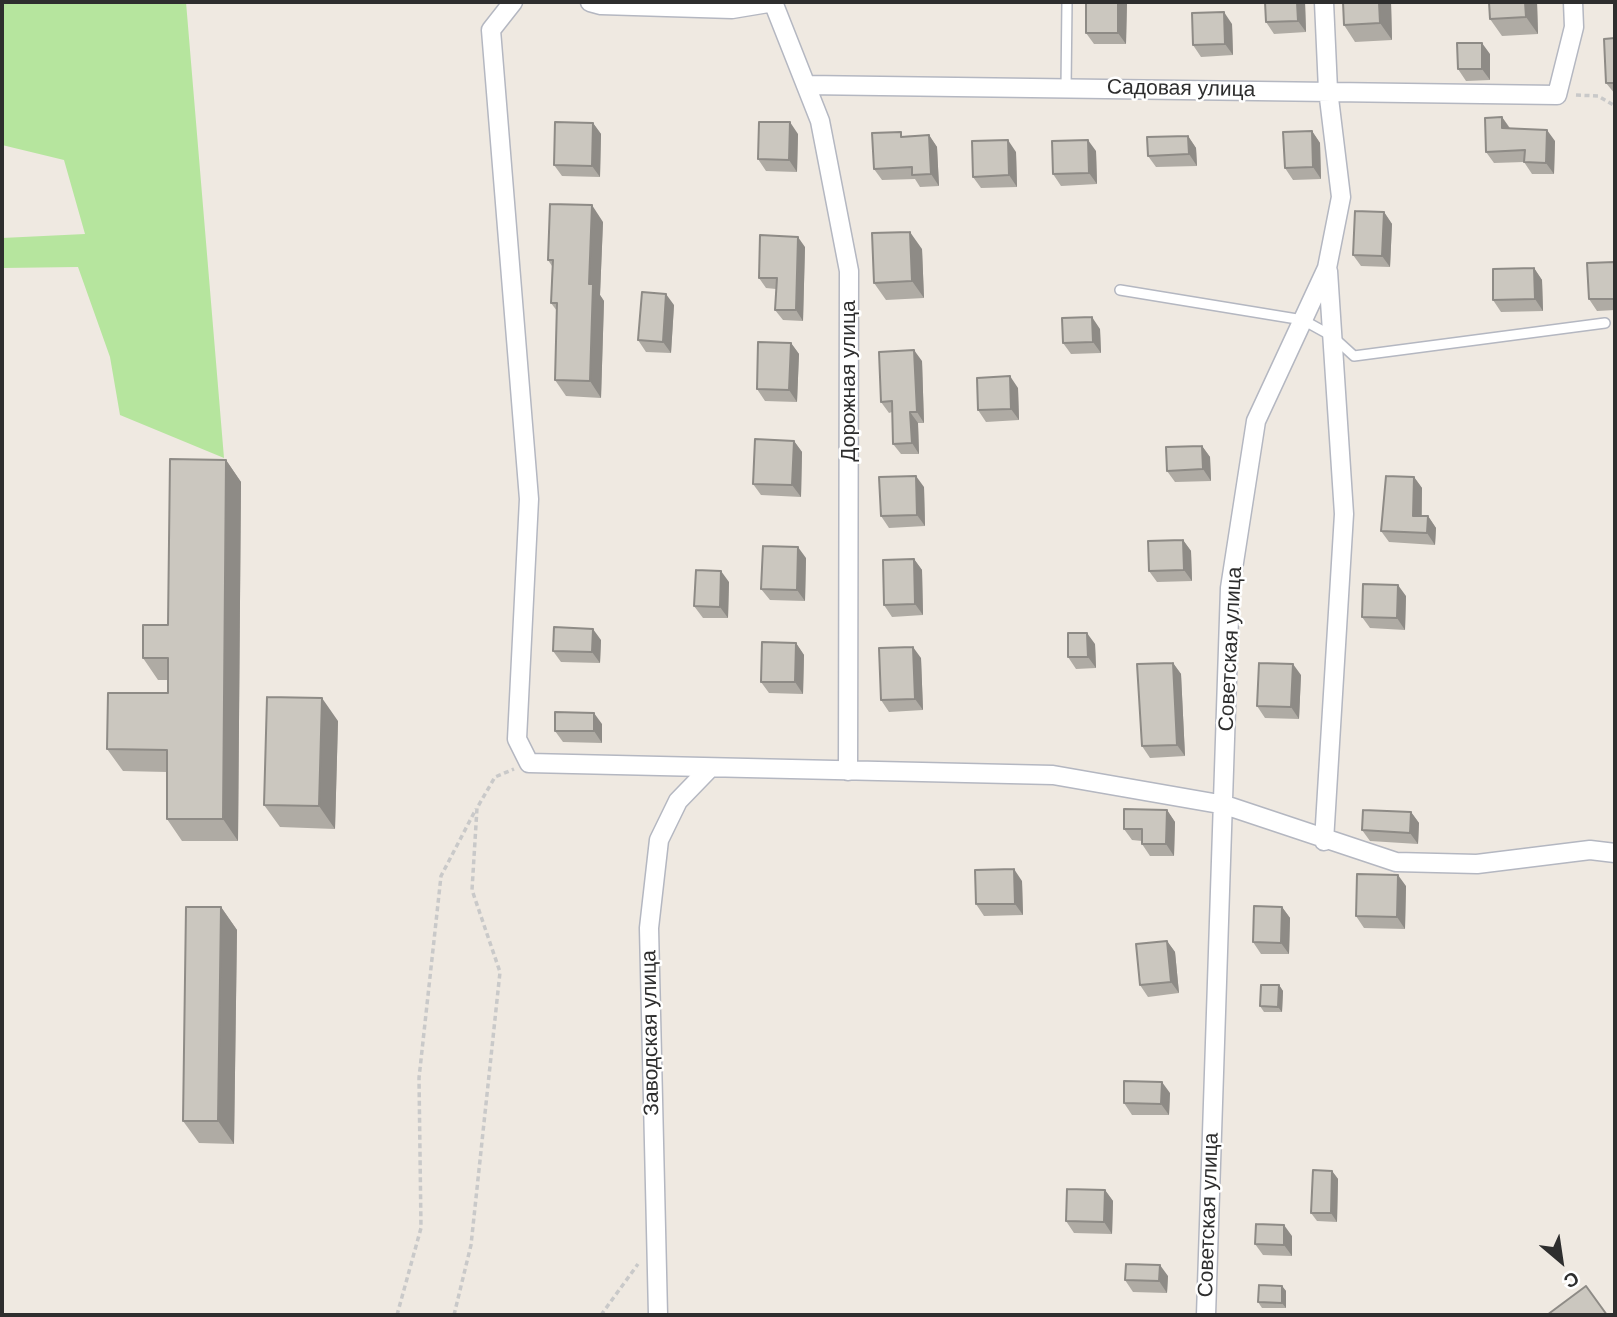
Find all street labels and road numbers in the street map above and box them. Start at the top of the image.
street label: Садовая улица [1107,75,1255,103]
street label: Дорожная улица [836,300,862,462]
street label: Советская улица [1214,566,1248,732]
street label: Заводская улица [637,950,665,1116]
street label: Советская улица [1194,1132,1224,1298]

